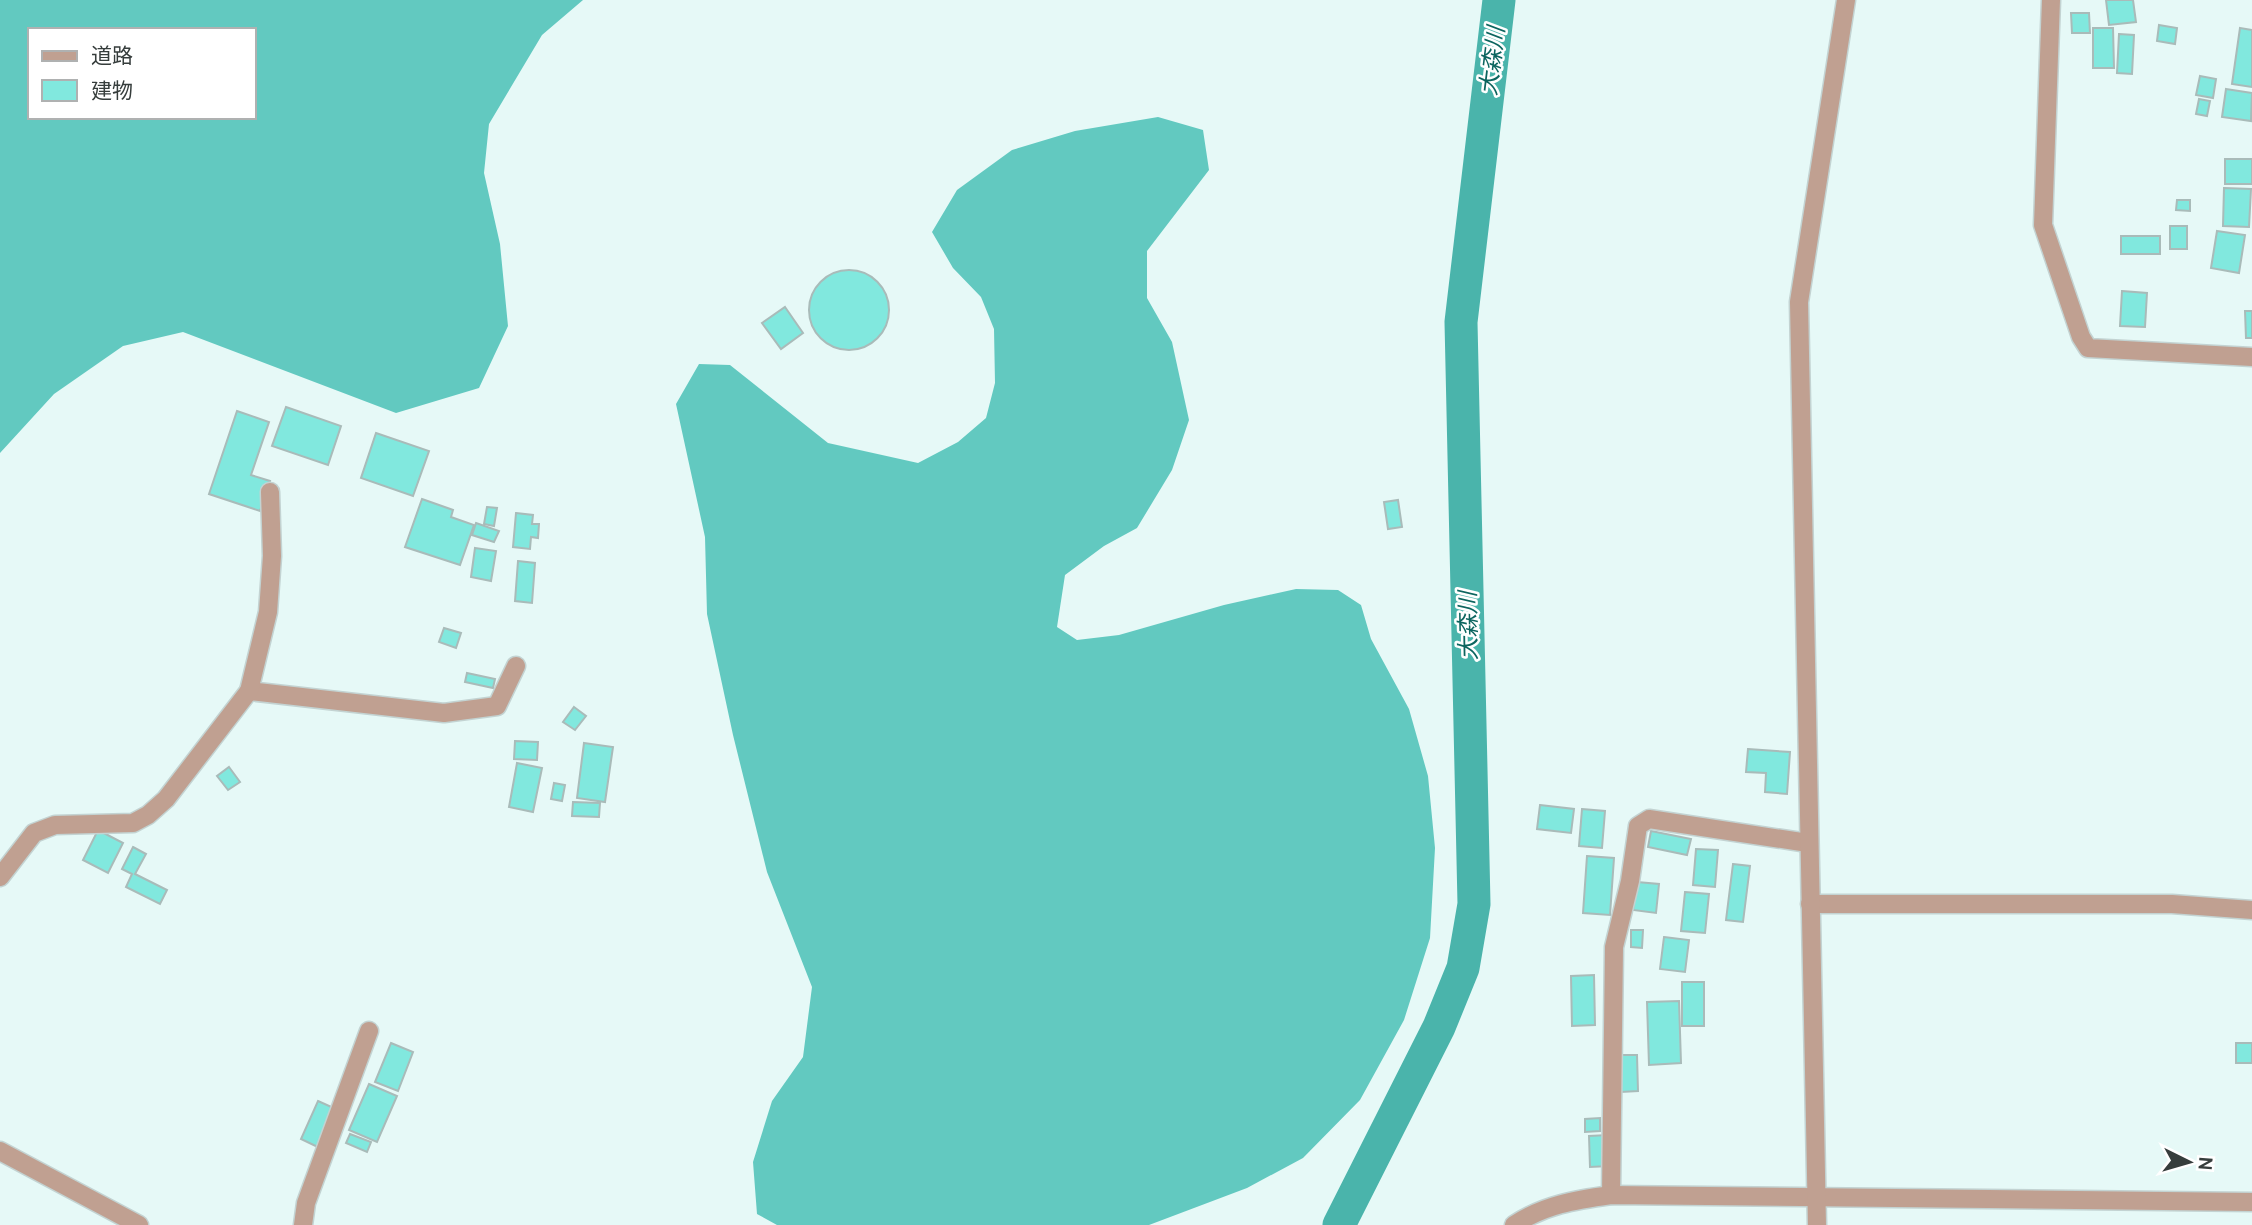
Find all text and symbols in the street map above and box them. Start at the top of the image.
water label: 大森川 [1474,22,1510,97]
legend [28,28,256,119]
text: 道路 [91,43,133,68]
text: 建物 [91,78,133,103]
water label: 大森川 [1453,588,1483,661]
north arrow [2154,1127,2224,1197]
text: N [2193,1156,2217,1171]

